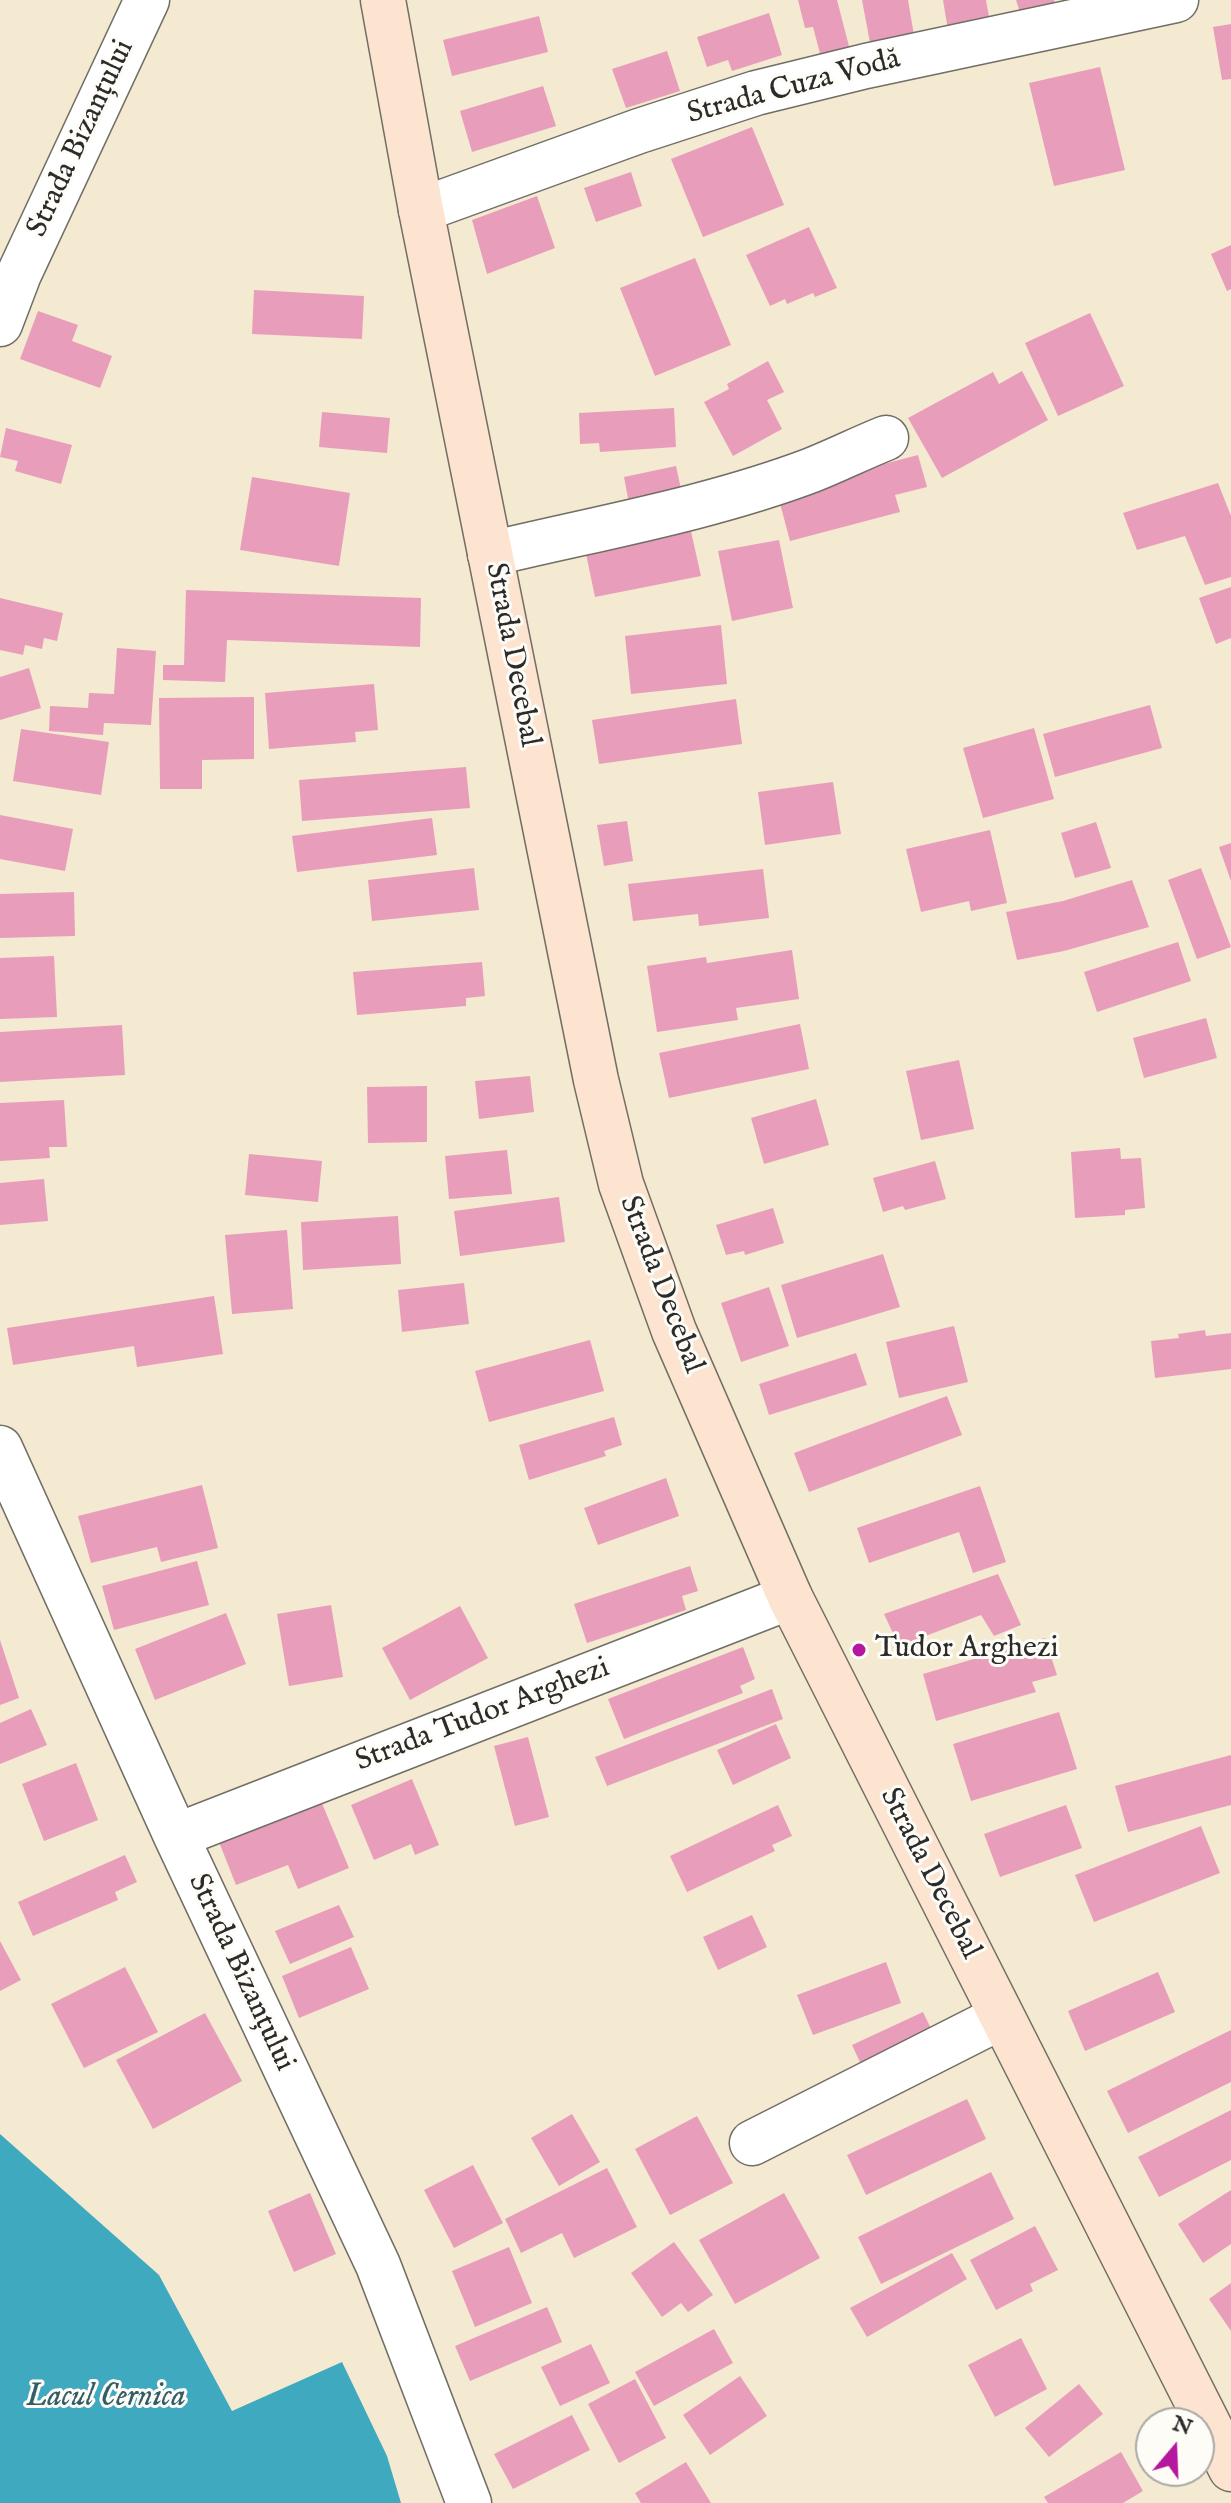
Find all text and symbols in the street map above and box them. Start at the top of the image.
street label: Strada Bizanțului [21,35,143,243]
street label: Strada Cuza Vodă [684,42,904,134]
street label: Strada Decebal [476,560,546,750]
street label: Strada Decebal [610,1191,710,1379]
place label: Tudor Arghezi [875,1632,1059,1668]
marker: Tudor Arghezi [850,1641,868,1659]
street label: Strada Tudor Arghezi [351,1651,615,1781]
street label: Strada Decebal [871,1783,987,1965]
street label: Strada Bizanțului [179,1869,301,2077]
water label: Lacul Cernica [26,2379,186,2417]
north arrow [1135,2407,1215,2487]
text: N [1169,2410,1196,2443]

